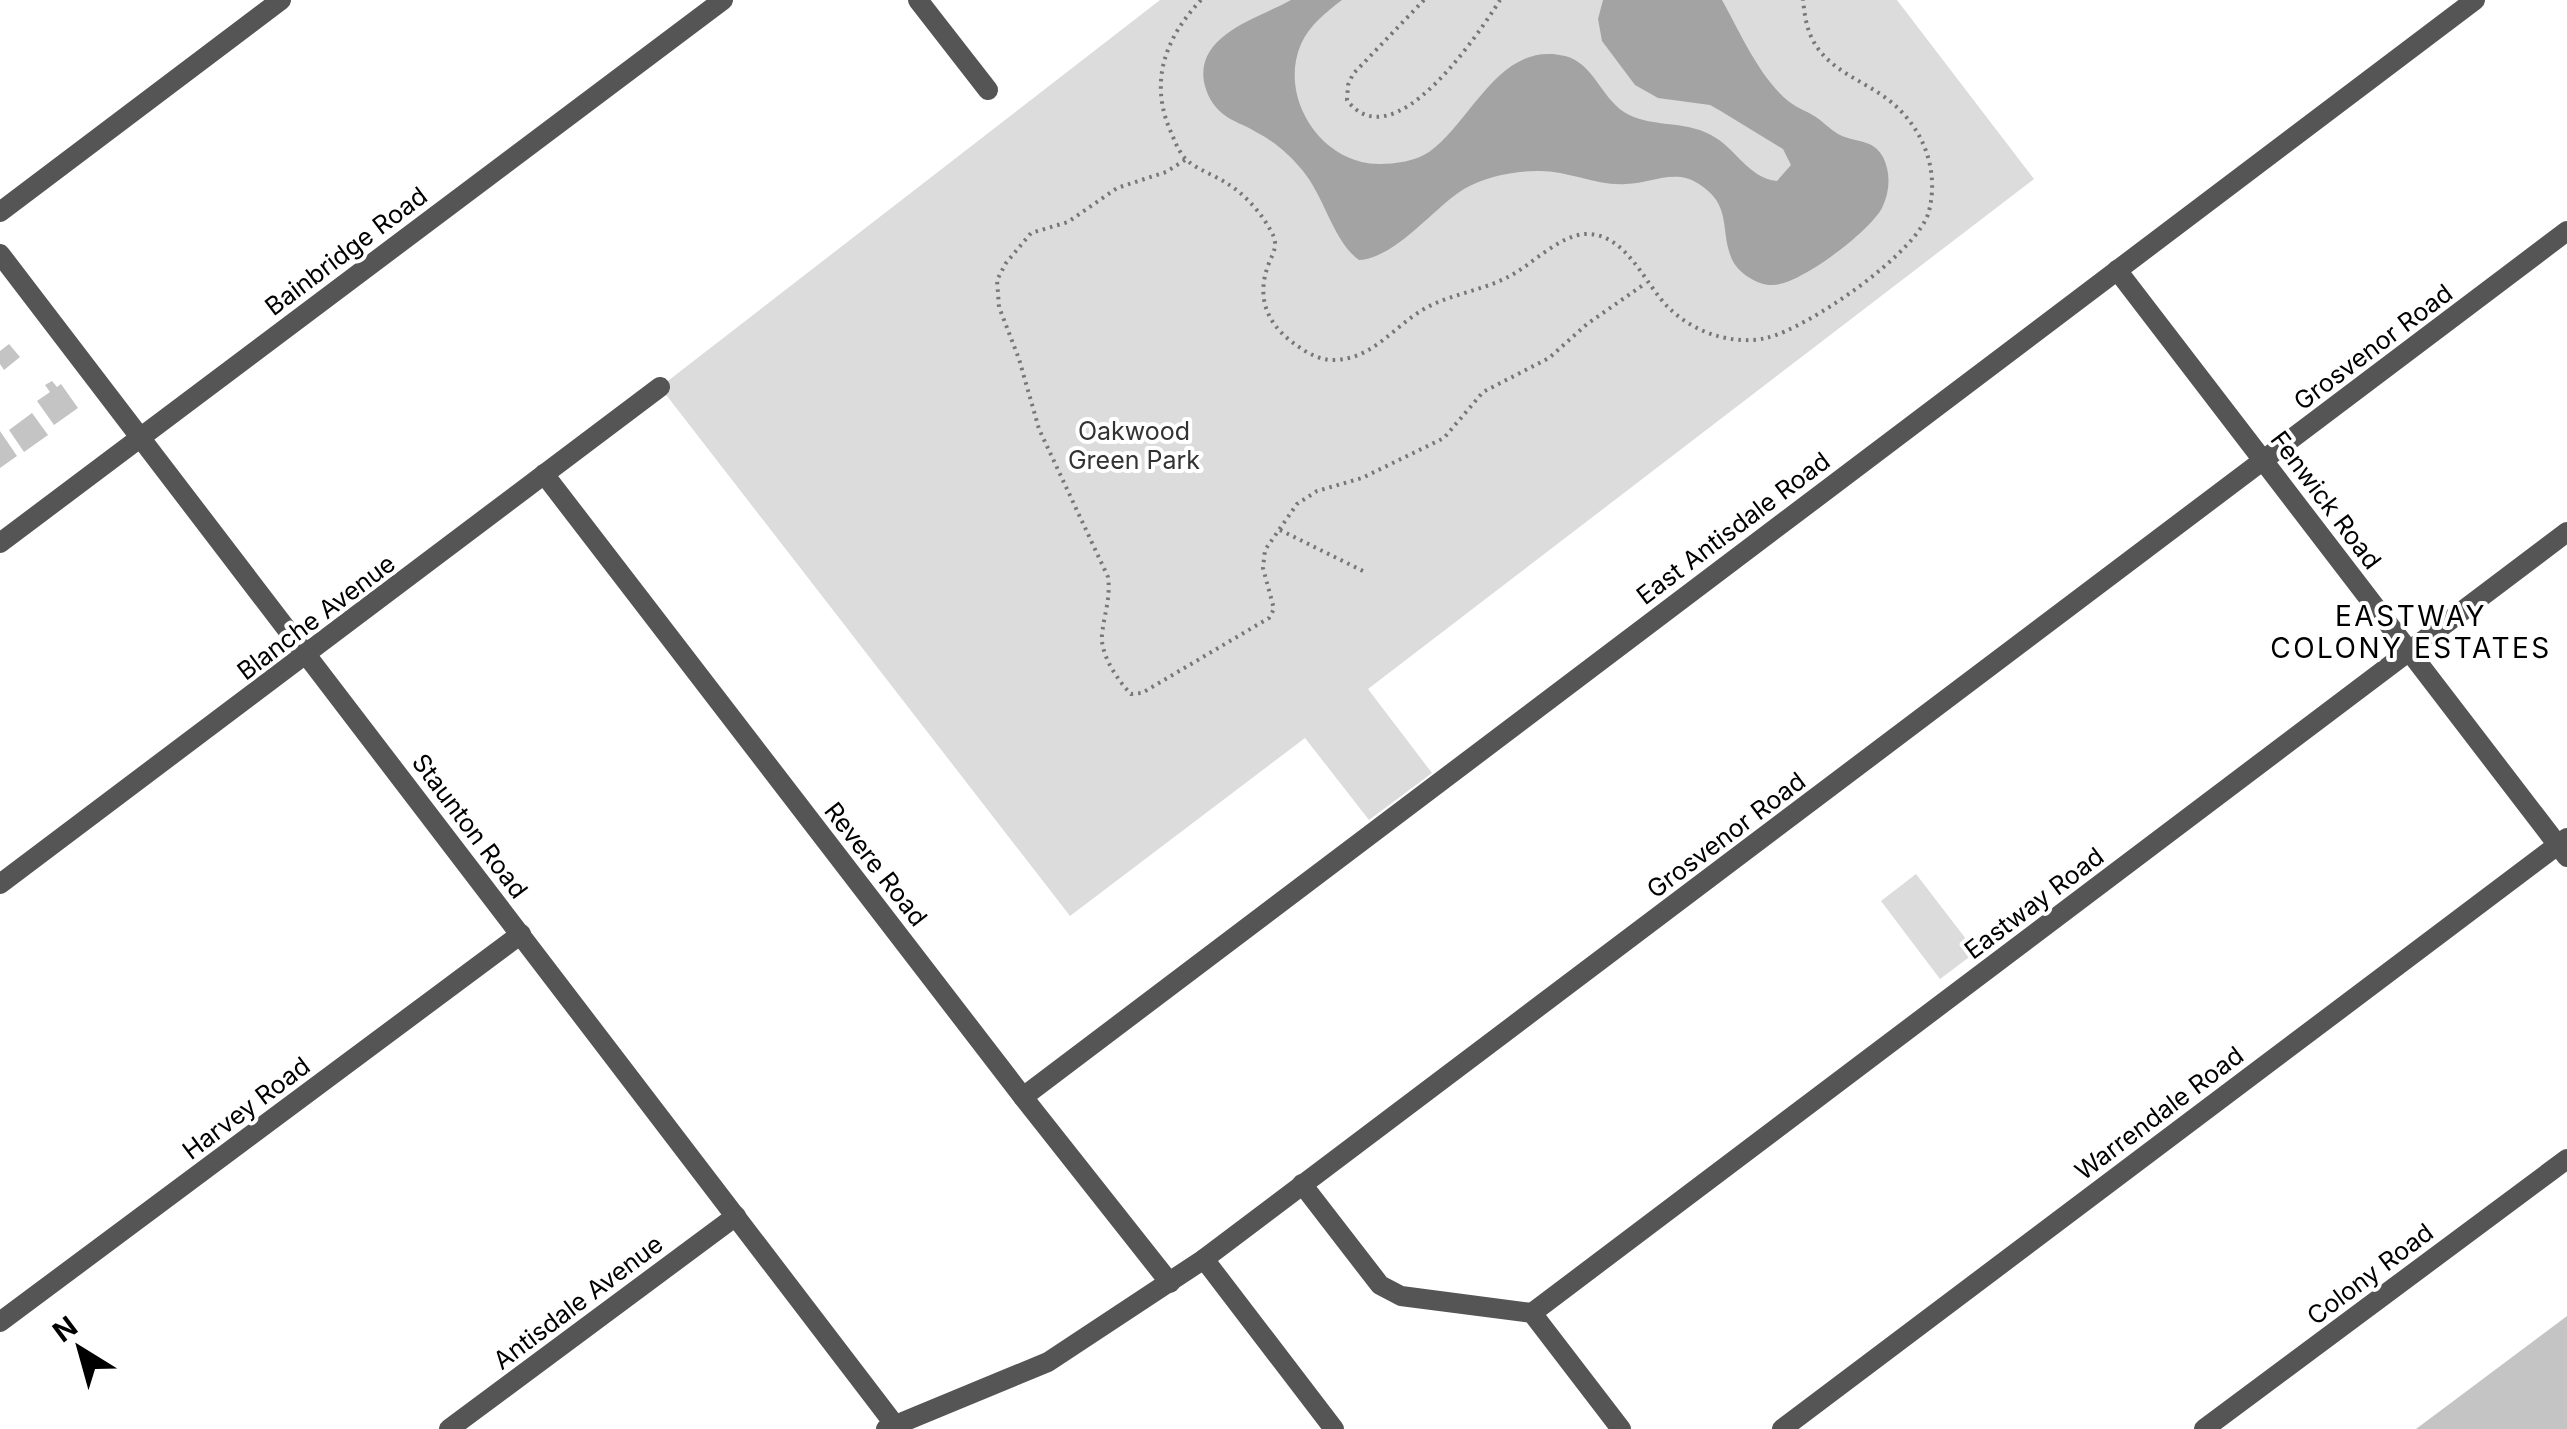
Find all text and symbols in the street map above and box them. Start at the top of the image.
street label: Bainbridge Road [259,180,433,322]
street label: Grosvenor Road [2288,278,2458,416]
park label: Oakwood Green Park [1068,416,1200,475]
street label: Fenwick Road [2264,425,2388,575]
street label: East Antisdale Road [1630,446,1836,610]
street label: Blanche Avenue [231,548,401,686]
district label: EASTWAY COLONY ESTATES [2270,599,2552,665]
street label: Staunton Road [406,748,534,904]
street label: Grosvenor Road [1641,766,1811,904]
street label: Revere Road [818,796,934,932]
street label: Eastway Road [1959,841,2109,965]
street label: Warrendale Road [2069,1040,2249,1186]
street label: Harvey Road [176,1050,316,1166]
street label: Colony Road [2301,1217,2439,1331]
street label: Antisdale Avenue [487,1229,669,1375]
north arrow [30,1299,130,1399]
text: N [46,1309,84,1349]

